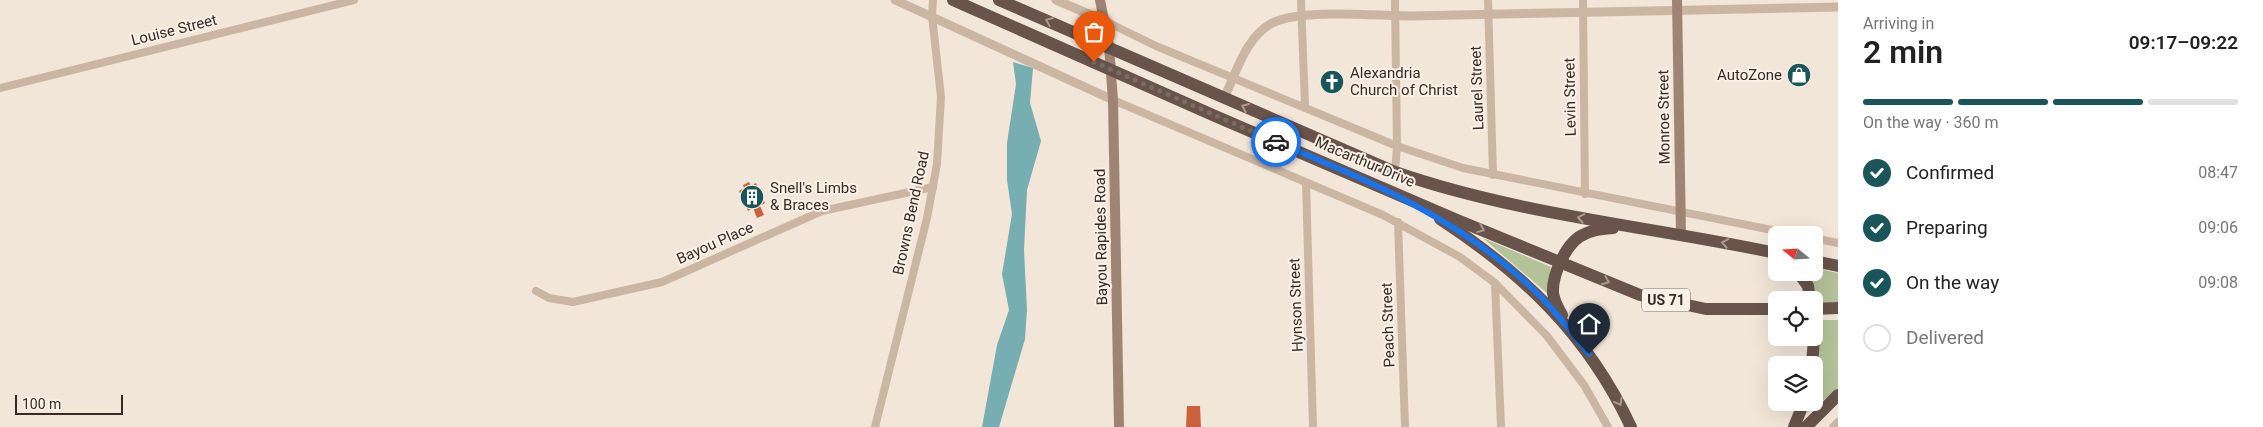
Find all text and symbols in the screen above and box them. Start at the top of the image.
street label: Louise Street [129,11,219,49]
pin [1073,11,1115,62]
text: Arriving in [1863,14,1934,33]
one-way arrow [1045,16,1054,27]
icon: bag [1080,18,1108,46]
text: 09:17–09:22 [2129,31,2238,54]
text: 2 min [1863,33,1943,71]
street label: Laurel Street [1467,45,1487,130]
street label: Levin Street [1560,58,1580,136]
shop icon: AutoZone [1786,62,1812,88]
place label: Alexandria Church of Christ [1350,64,1458,99]
place label: AutoZone [1717,66,1782,84]
church icon: Alexandria Church of Christ [1319,69,1345,95]
street label: Monroe Street [1654,69,1674,164]
one-way arrow [1242,103,1250,113]
text: On the way · 360 m [1863,113,1999,132]
courier [1251,117,1301,167]
icon: car [1262,128,1290,156]
street label: Macarthur Drive [1312,133,1418,191]
street label: Browns Bend Road [889,149,933,277]
icon: check [1863,159,1891,187]
text: Confirmed [1906,161,1994,184]
text: 08:47 [2198,163,2238,182]
street label: Bayou Rapides Road [1091,169,1111,305]
place label: Snell's Limbs & Braces [770,179,857,214]
building icon: Snell's Limbs & Braces [739,184,765,210]
one-way arrow [1577,213,1586,224]
icon: check [1863,214,1891,242]
text: Preparing [1906,216,1988,239]
street label: Bayou Place [674,218,756,268]
text: 09:06 [2198,218,2238,237]
one-way arrow [1476,223,1485,234]
north arrow [1768,226,1822,281]
map controls [1768,226,1823,411]
one-way arrow [1721,238,1729,249]
street label: Hynson Street [1285,258,1307,352]
icon: check [1863,269,1891,297]
text: On the way [1906,271,1999,294]
text: 09:08 [2198,273,2238,292]
one-way arrow [1602,275,1610,285]
street label: Peach Street [1378,282,1398,368]
road number: US 71 [1642,288,1690,312]
button: locate [1768,291,1823,346]
pin [1568,303,1610,354]
icon: home [1575,310,1603,338]
text: Delivered [1906,326,1984,349]
button: layers [1768,356,1823,411]
scale bar [15,392,122,415]
text: 100 m [22,396,61,412]
one-way arrow [1612,397,1622,406]

